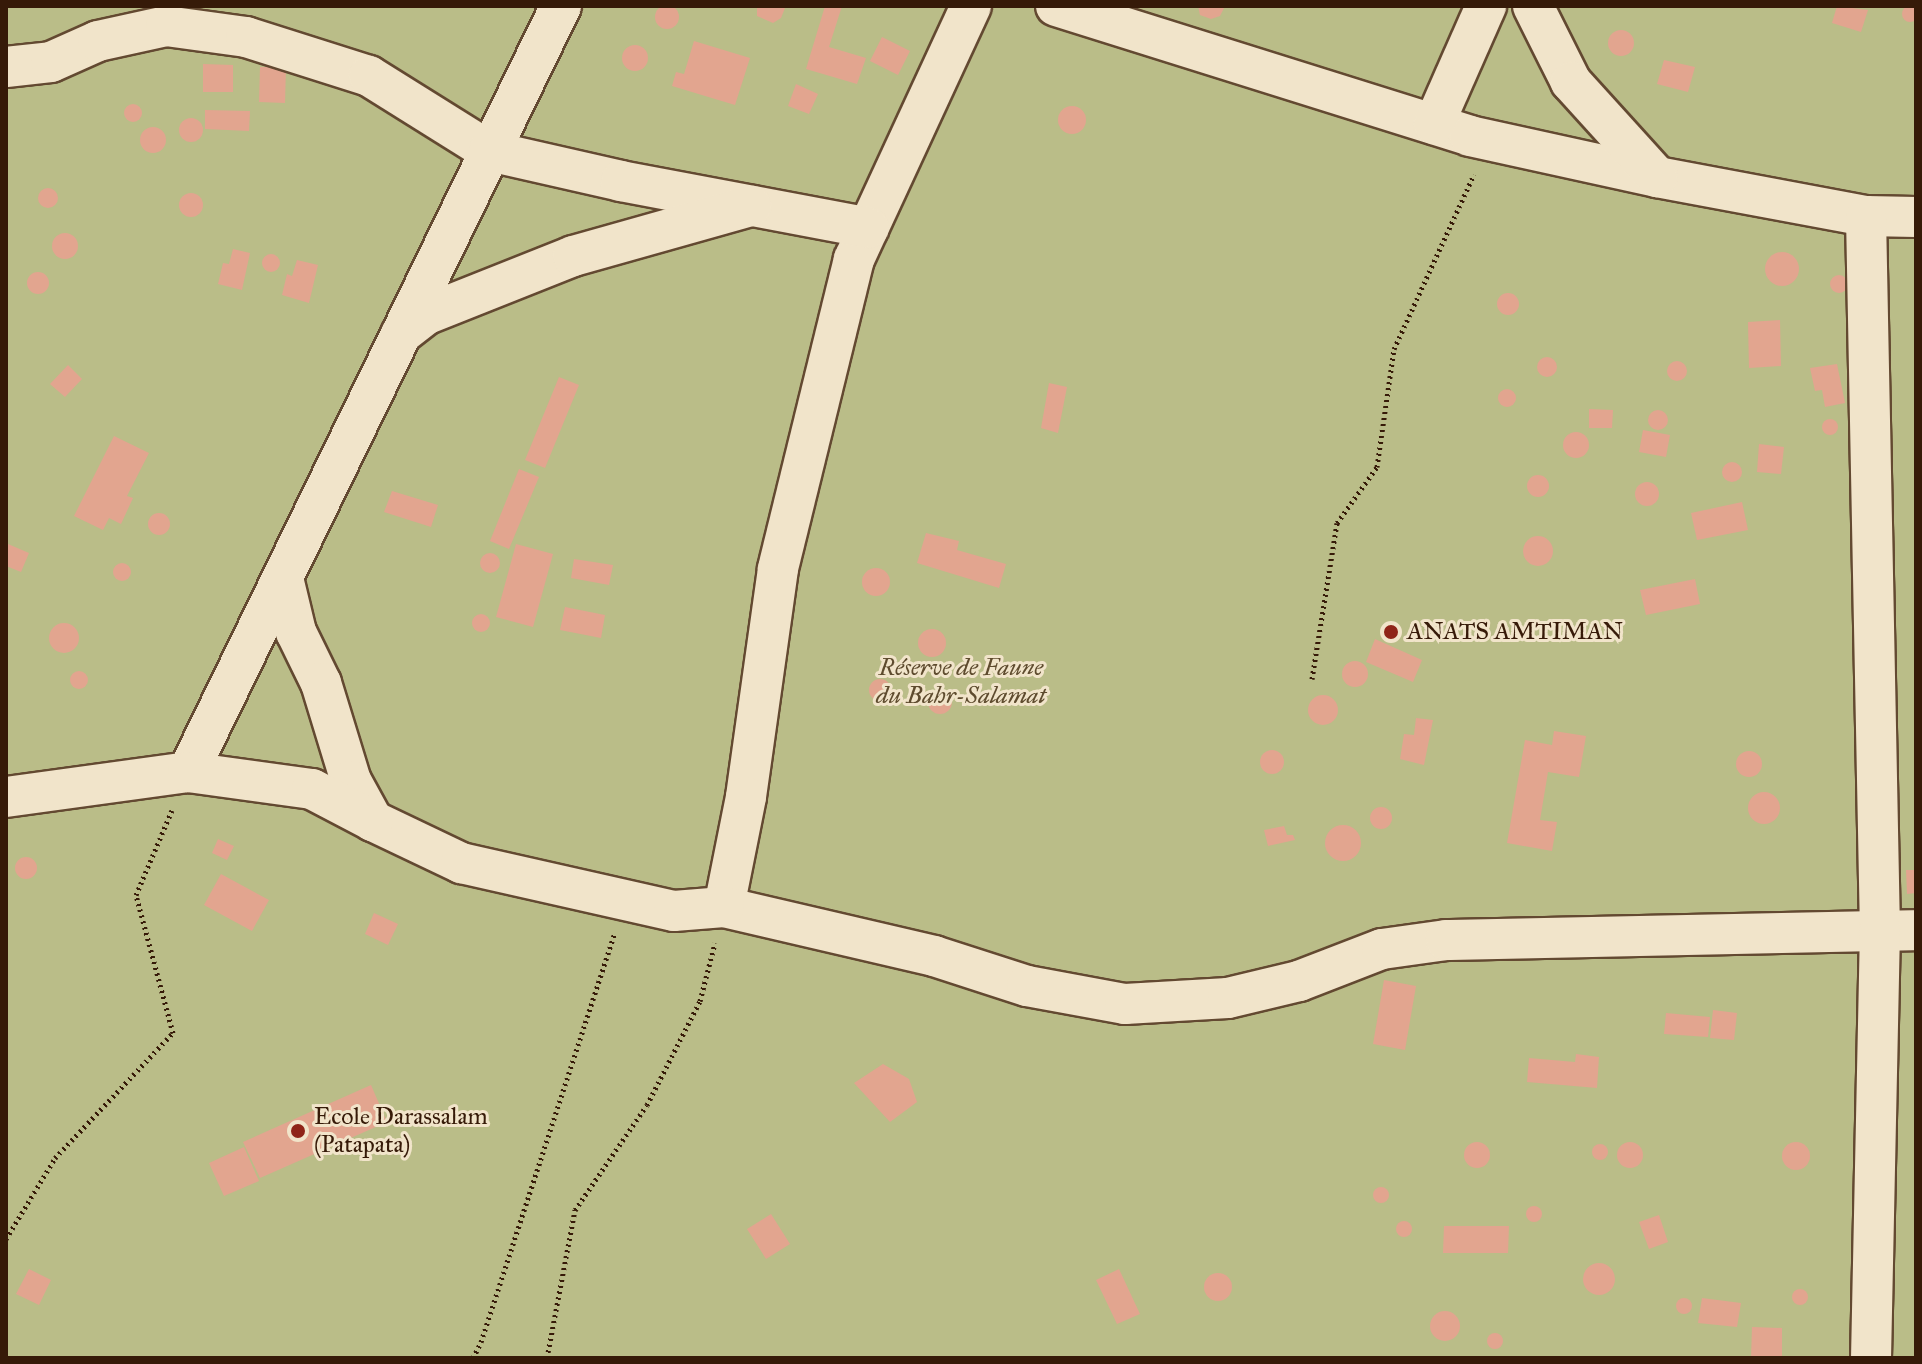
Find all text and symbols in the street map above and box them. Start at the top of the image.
place label: ANATS AMTIMAN [1407,618,1623,646]
marker: ANATS AMTIMAN [1382,623,1400,641]
park label: Réserve de Faune du Bahr-Salamat [876,654,1046,710]
place label: Ecole Darassalam (Patapata) [314,1103,488,1159]
marker: Ecole Darassalam (Patapata) [289,1122,307,1140]

